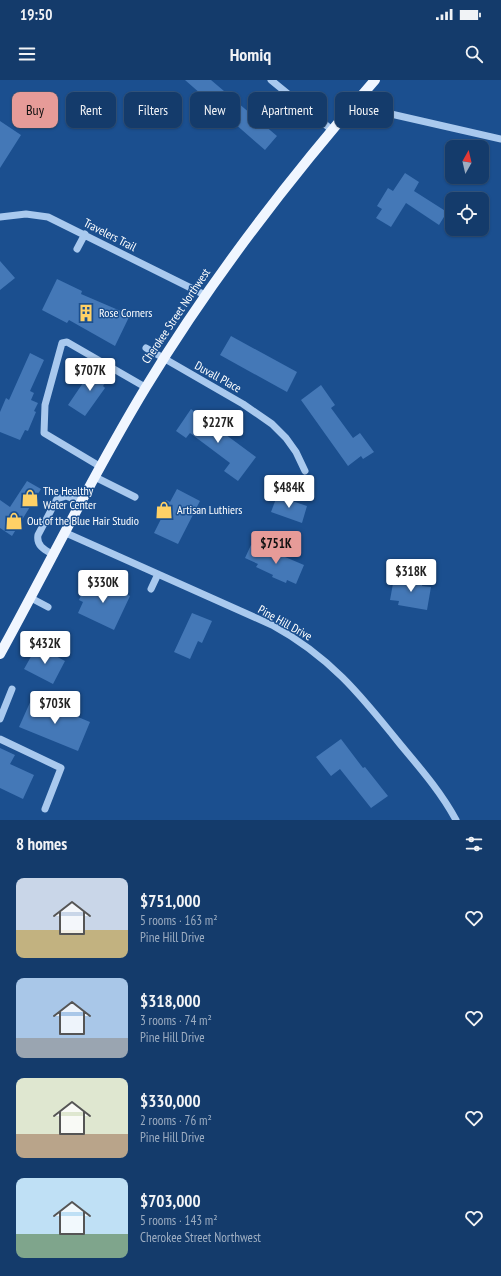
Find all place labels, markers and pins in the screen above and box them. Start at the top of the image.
building icon: Rose Corners [76,303,96,323]
place label: Rose Corners [99,305,152,320]
pin: $707K [62,358,118,392]
pin: $227K [190,410,246,444]
pin: $484K [261,475,317,509]
place label: The Healthy Water Center [43,483,97,512]
shop icon: The Healthy Water Center [20,488,40,508]
shop icon: Artisan Luthiers [154,500,174,520]
place label: Artisan Luthiers [177,502,242,517]
shop icon: Out of the Blue Hair Studio [4,511,24,531]
place label: Out of the Blue Hair Studio [27,513,139,528]
pin: $751K [248,531,304,565]
pin: $318K [383,559,439,593]
pin: $330K [75,570,131,604]
pin: $432K [17,631,73,665]
pin: $703K [27,691,83,725]

